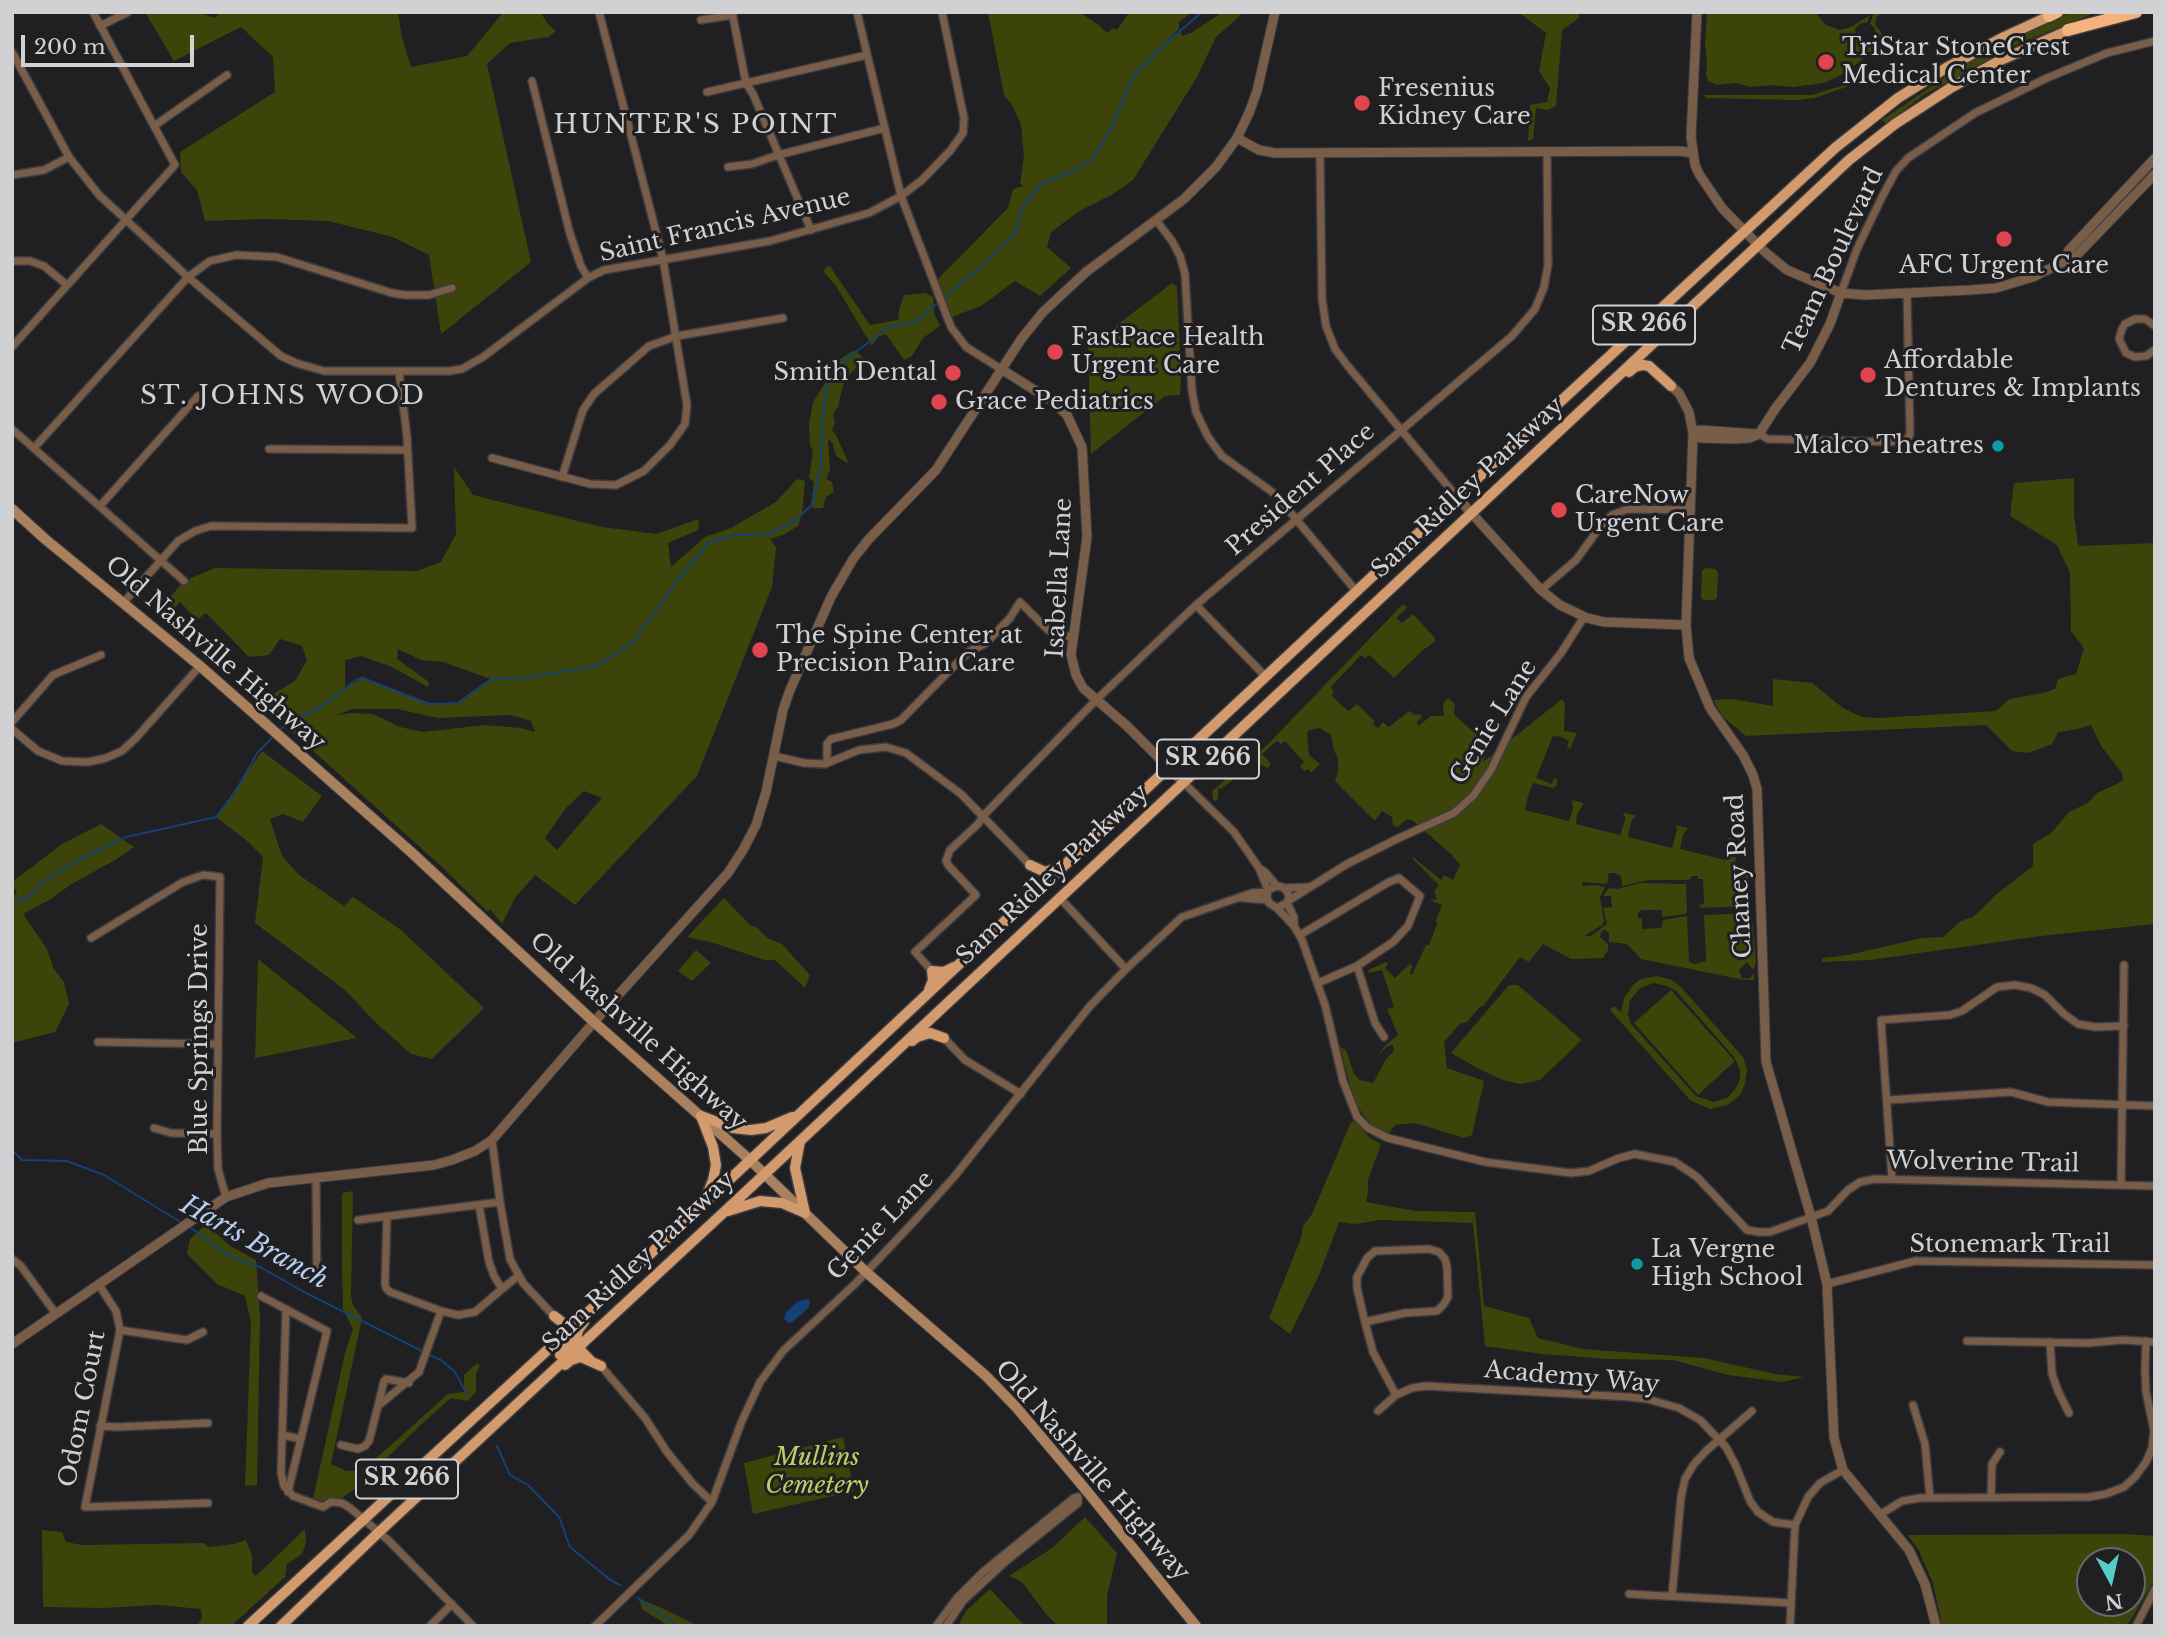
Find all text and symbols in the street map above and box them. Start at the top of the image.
scale bar [24,21,198,65]
text: 200 m [34,34,105,60]
place label: TriStar StoneCrest Medical Center [1842,34,2070,90]
marker: TriStar StoneCrest Medical Center [1816,52,1836,72]
place label: Fresenius Kidney Care [1378,75,1531,131]
marker: Fresenius Kidney Care [1352,93,1372,113]
district label: HUNTER'S POINT [555,110,837,142]
street label: Team Boulevard [1778,163,1890,359]
street label: Saint Francis Avenue [597,183,853,269]
marker: AFC Urgent Care [1994,229,2014,249]
place label: AFC Urgent Care [1899,252,2109,280]
road number: SR 266 [1593,306,1695,344]
place label: FastPace Health Urgent Care [1071,324,1265,380]
marker: FastPace Health Urgent Care [1045,342,1065,362]
place label: Affordable Dentures & Implants [1884,347,2141,403]
place label: Smith Dental [773,359,937,387]
marker: Smith Dental [943,363,963,383]
marker: Affordable Dentures & Implants [1858,365,1878,385]
district label: ST. JOHNS WOOD [142,381,424,413]
place label: Grace Pediatrics [955,388,1154,416]
street label: Sam Ridley Parkway [1366,391,1570,585]
marker: Grace Pediatrics [929,392,949,412]
street label: President Place [1221,418,1381,562]
place label: Malco Theatres [1794,432,1984,460]
marker: Malco Theatres [1990,438,2006,454]
place label: CareNow Urgent Care [1575,482,1724,538]
street label: Isabella Lane [1041,497,1079,659]
marker: CareNow Urgent Care [1549,500,1569,520]
street label: Old Nashville Highway [99,550,331,758]
place label: The Spine Center at Precision Pain Care [776,622,1023,678]
marker: The Spine Center at Precision Pain Care [750,640,770,660]
street label: Genie Lane [1444,655,1544,789]
road number: SR 266 [1157,740,1259,778]
street label: Sam Ridley Parkway [951,778,1155,972]
street label: Chaney Road [1721,793,1759,959]
street label: Blue Springs Drive [186,923,214,1155]
street label: Old Nashville Highway [523,927,753,1137]
street label: Wolverine Trail [1886,1147,2080,1179]
street label: Sam Ridley Parkway [537,1165,741,1359]
street label: Genie Lane [822,1165,940,1287]
water label: Harts Branch [175,1190,333,1296]
street label: Stonemark Trail [1910,1231,2110,1259]
place label: La Vergne High School [1651,1236,1803,1292]
marker: La Vergne High School [1629,1256,1645,1272]
street label: Odom Court [54,1328,112,1490]
street label: Old Nashville Highway [988,1355,1196,1587]
street label: Academy Way [1483,1356,1661,1400]
park label: Mullins Cemetery [765,1444,869,1500]
road number: SR 266 [356,1460,458,1498]
north arrow [2076,1547,2146,1617]
text: N [2103,1589,2124,1614]

